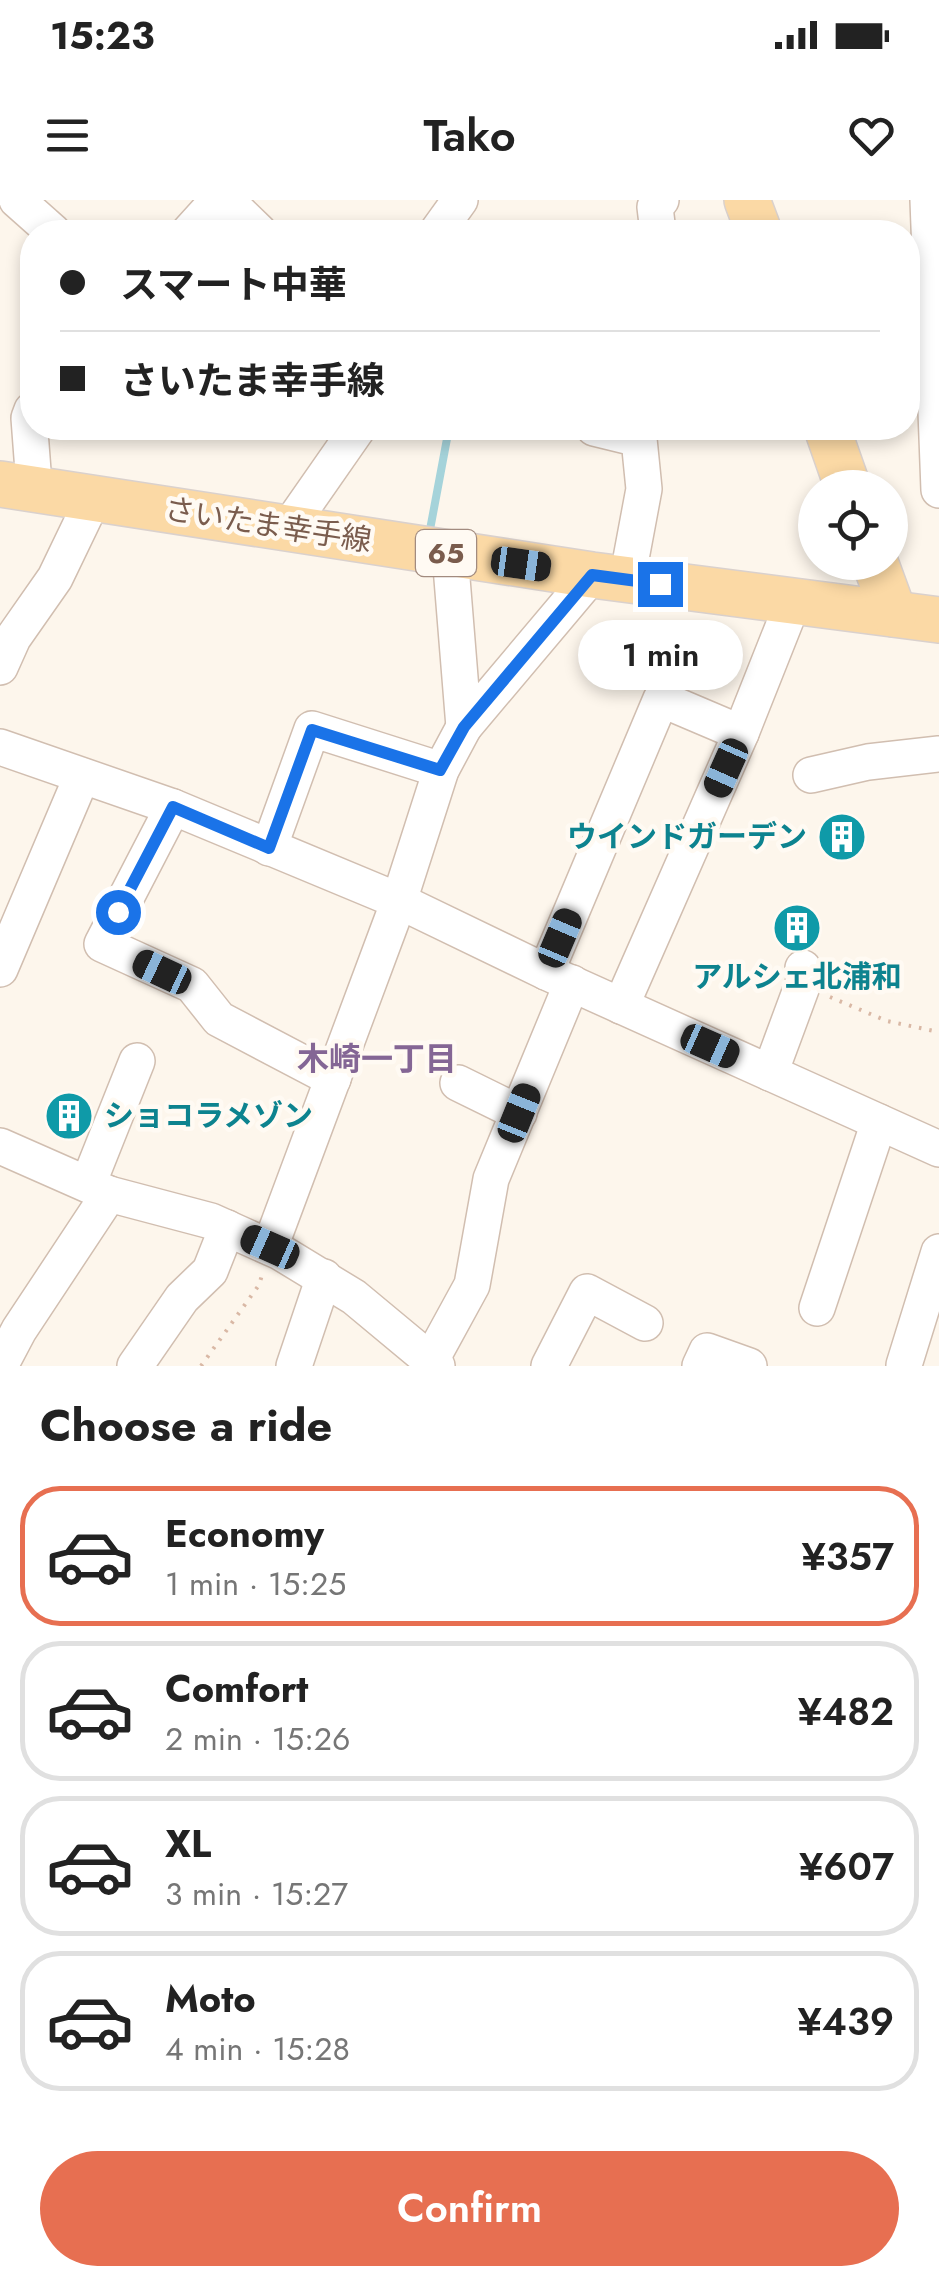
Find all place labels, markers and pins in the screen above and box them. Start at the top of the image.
building icon: ウインドガーデン [816,811,868,863]
place label: ウインドガーデン [567,815,807,858]
building icon: アルシェ北浦和 [771,902,823,954]
place label: アルシェ北浦和 [692,955,902,998]
building icon: ショコラメゾン [43,1090,95,1142]
place label: ショコラメゾン [104,1094,313,1137]

